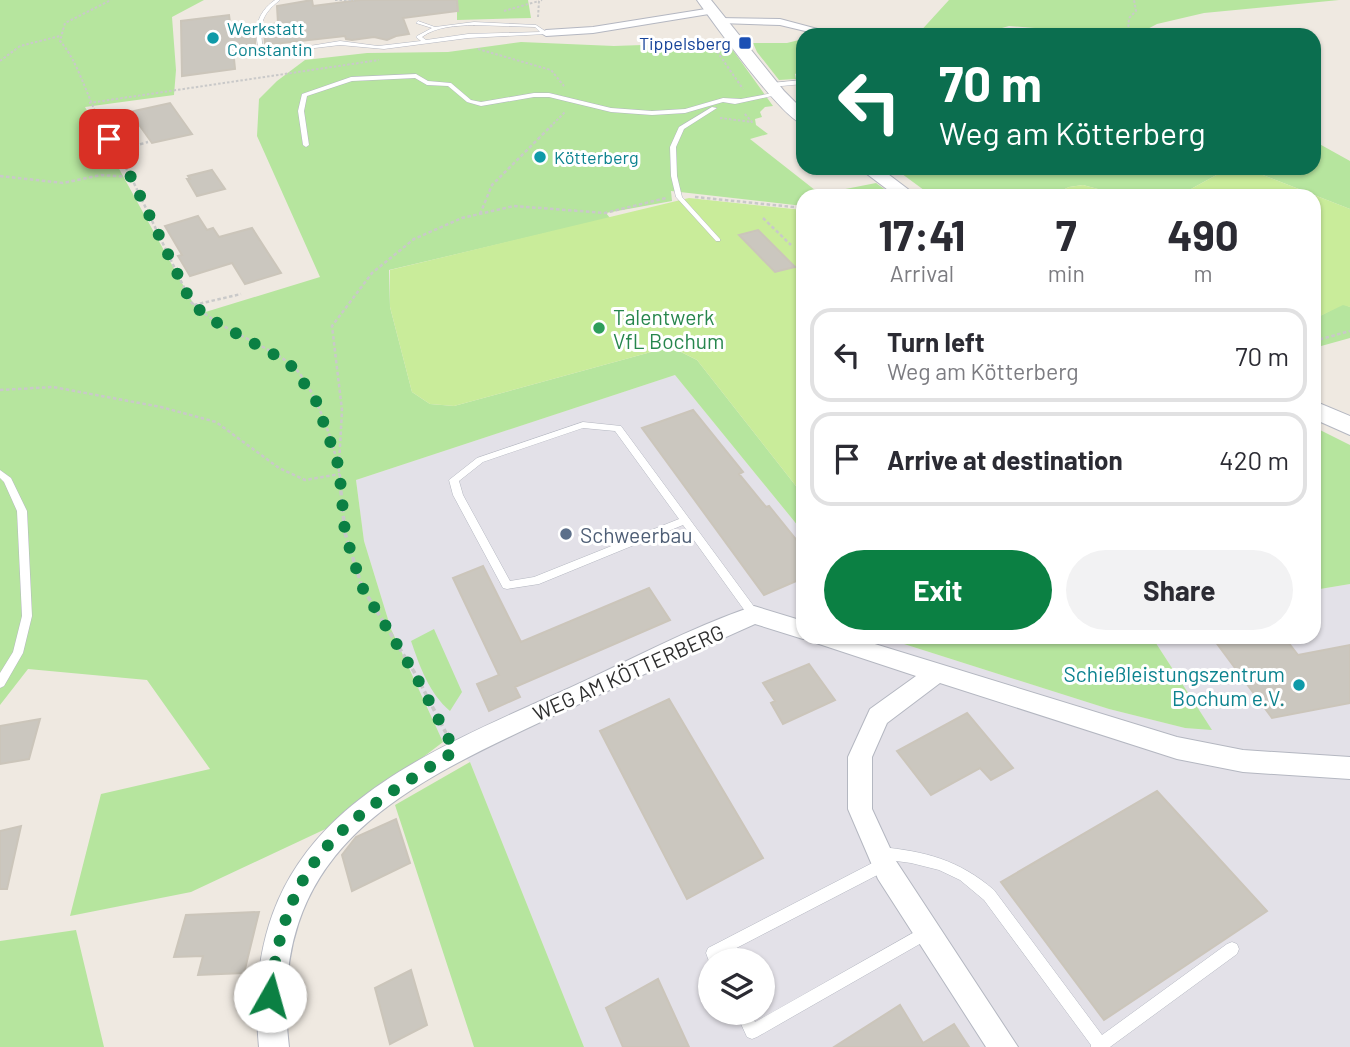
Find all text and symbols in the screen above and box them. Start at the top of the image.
place label: Werkstatt Constantin [227,17,312,60]
marker: Werkstatt Constantin [205,30,221,46]
place label: Tippelsberg [639,32,731,54]
marker: Tippelsberg [737,35,753,51]
text: 70 m [939,53,1042,112]
icon: left [824,56,915,147]
pin [79,109,139,169]
text: Weg am Kötterberg [939,113,1206,151]
icon: arrive [90,120,128,158]
place label: Kötterberg [554,146,639,168]
marker: Kötterberg [532,149,548,165]
text: 17:41 [878,209,965,259]
text: 7 [1056,209,1077,259]
text: 490 [1167,209,1239,259]
text: Arrival [890,259,954,287]
text: min [1048,259,1085,287]
text: m [1193,259,1212,287]
place label: Talentwerk VfL Bochum [613,304,724,353]
marker: Talentwerk VfL Bochum [591,320,607,336]
text: Turn left [887,326,985,357]
icon: left [828,336,866,374]
text: 70 m [1235,340,1289,371]
text: Weg am Kötterberg [887,357,1079,385]
icon: arrive [828,440,866,478]
text: Arrive at destination [887,444,1123,475]
text: 420 m [1219,444,1289,475]
place label: Schweerbau [580,522,693,547]
marker: Schweerbau [558,526,574,542]
button: Exit [824,550,1052,630]
button: Share [1066,550,1293,630]
street label: WEG AM KÖTTERBERG [529,619,727,725]
place label: Schießleistungszentrum Bochum e.V. [1064,661,1285,710]
marker: Schießleistungszentrum Bochum e.V. [1291,677,1307,693]
map controls [698,948,775,1025]
button: layers [698,948,775,1025]
position arrow [233,959,307,1033]

